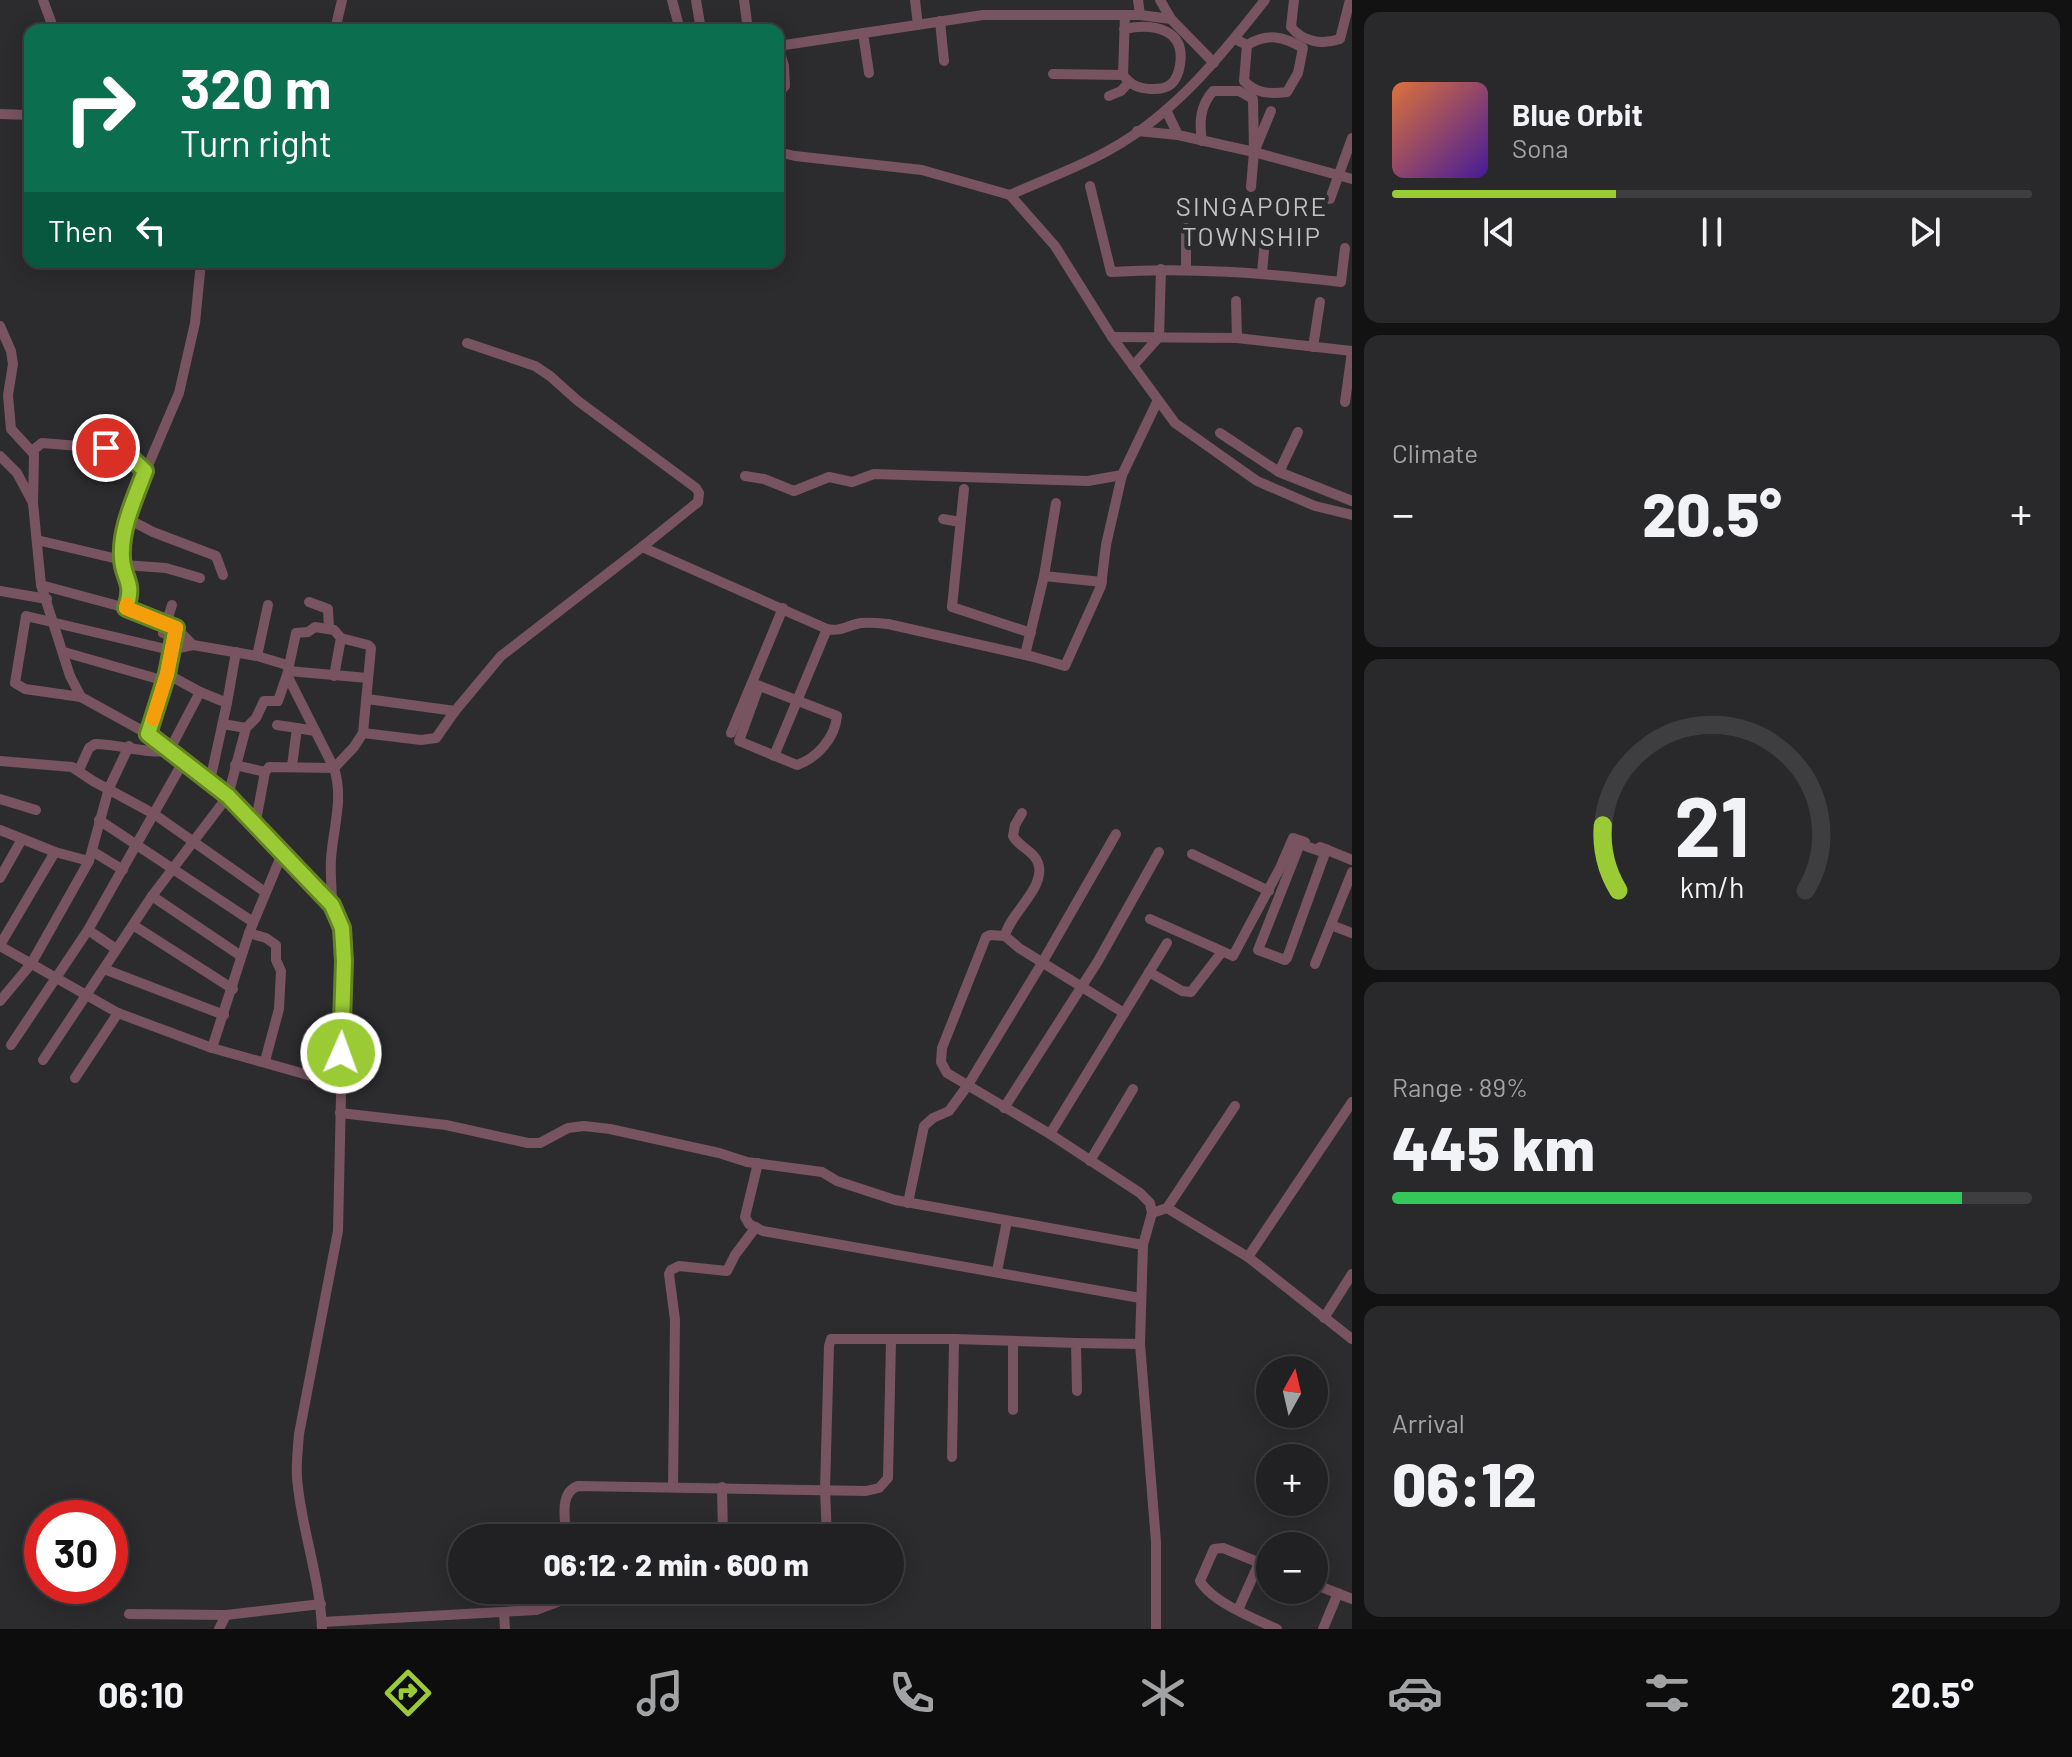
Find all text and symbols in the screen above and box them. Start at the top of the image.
text: 320 m [180,53,331,120]
icon: right [48,56,152,160]
text: Blue Orbit [1512,96,1643,132]
text: Turn right [180,121,332,164]
text: Sona [1512,132,1569,163]
district label: SINGAPORE TOWNSHIP [1176,190,1328,251]
icon: left [129,208,173,252]
icon: previous [1477,210,1521,254]
icon: pause [1690,210,1734,254]
icon: next [1903,210,1947,254]
text: Then [48,212,113,248]
pin [72,414,140,482]
icon: arrive [84,426,128,470]
text: Climate [1392,437,1478,468]
text: 20.5° [1642,477,1782,549]
text: − [1392,486,1414,539]
text: + [2010,486,2032,539]
text: 21 [1674,773,1750,873]
text: km/h [1680,869,1744,904]
position arrow [299,1011,383,1095]
text: Range · 89% [1392,1071,1528,1102]
text: 445 km [1392,1111,1595,1183]
north arrow [1256,1356,1328,1428]
map controls [1256,1356,1328,1604]
text: Arrival [1392,1407,1465,1438]
button: + [1256,1444,1328,1516]
text: 06:12 [1392,1447,1537,1519]
speed limit sign: 30 [24,1500,128,1604]
button: − [1256,1532,1328,1604]
text: 06:12 · 2 min · 600 m [543,1546,809,1582]
icon: directions [380,1665,436,1721]
icon: music [632,1665,688,1721]
icon: phone [884,1665,940,1721]
icon: climate [1135,1665,1191,1721]
icon: car [1387,1665,1443,1721]
icon: filters [1639,1665,1695,1721]
text: 06:10 [98,1672,184,1715]
text: 20.5° [1891,1672,1974,1715]

